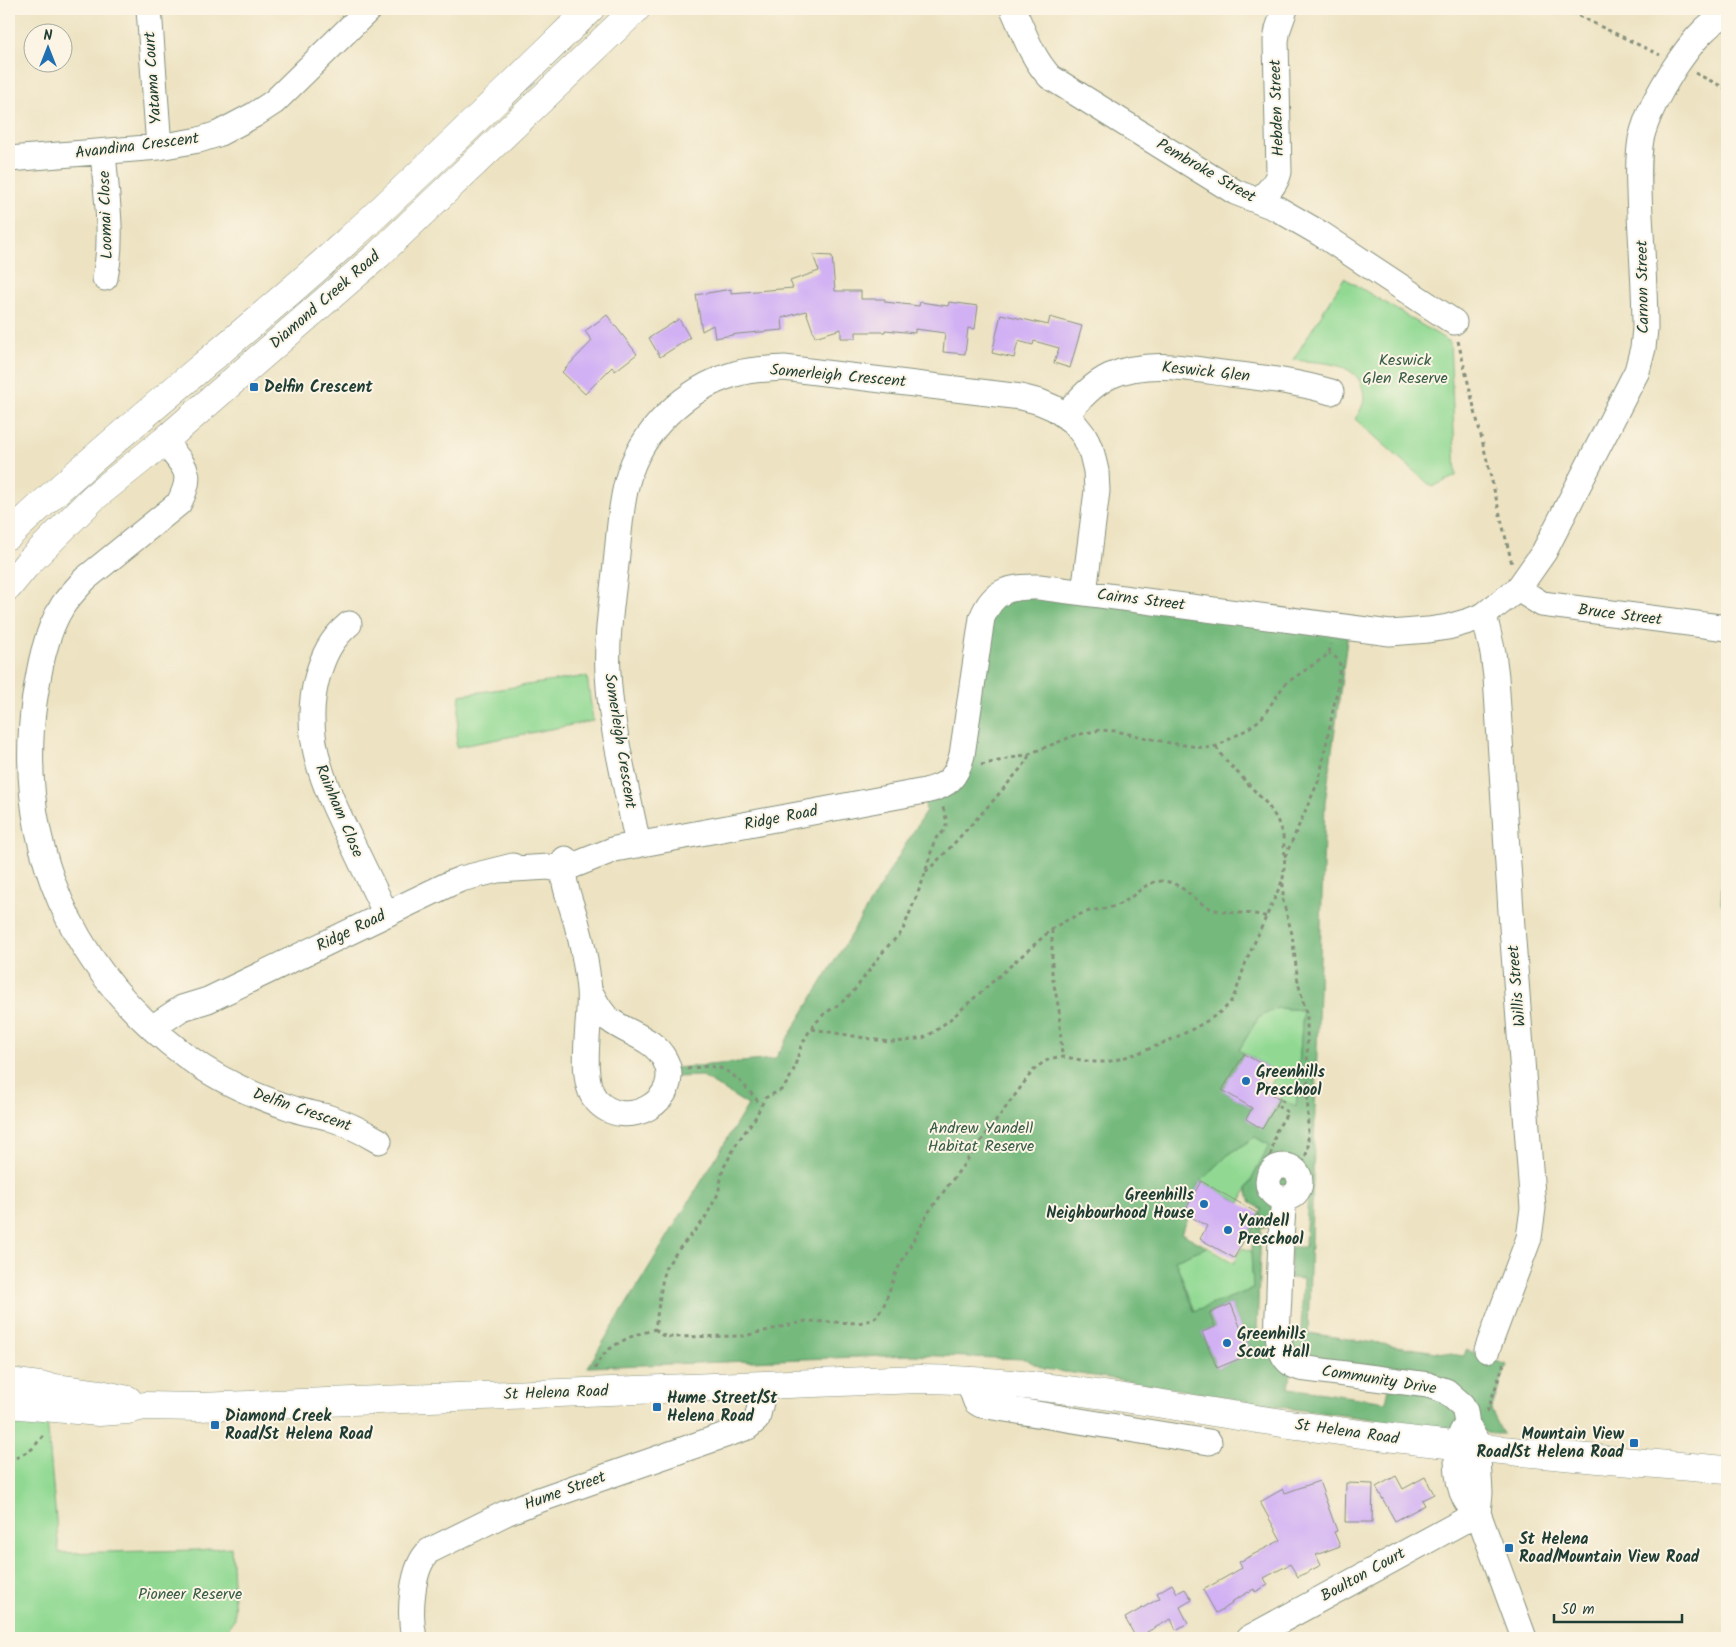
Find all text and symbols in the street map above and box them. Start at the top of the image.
north arrow [22,22,72,72]
text: N [44,25,53,47]
street label: Yatama Court [137,30,169,125]
street label: Hebden Street [1263,58,1291,157]
street label: Avandina Crescent [74,126,201,166]
street label: Pembroke Street [1152,132,1261,210]
street label: Loomai Close [92,170,120,260]
street label: Carnon Street [1630,239,1656,334]
street label: Diamond Creek Road [264,244,387,355]
park label: Keswick Glen Reserve [1362,348,1448,391]
street label: Keswick Glen [1161,355,1251,389]
street label: Somerleigh Crescent [769,358,908,394]
place label: Delfin Crescent [264,375,373,400]
marker: Delfin Crescent [248,381,260,393]
street label: Cairns Street [1096,582,1187,618]
street label: Bruce Street [1577,597,1664,633]
street label: Somerleigh Crescent [597,672,643,811]
street label: Rainham Close [308,760,370,862]
street label: Ridge Road [742,798,821,837]
street label: Ridge Road [312,903,391,959]
street label: Willis Street [1501,943,1533,1028]
place label: Greenhills Preschool [1256,1060,1326,1103]
marker: Greenhills Preschool [1240,1075,1252,1087]
street label: Delfin Crescent [249,1081,355,1139]
park label: Andrew Yandell Habitat Reserve [928,1116,1034,1159]
place label: Greenhills Neighbourhood House [1046,1183,1195,1226]
marker: Greenhills Neighbourhood House [1198,1198,1210,1210]
place label: Yandell Preschool [1238,1209,1304,1252]
marker: Yandell Preschool [1222,1224,1234,1236]
place label: Greenhills Scout Hall [1237,1322,1310,1365]
marker: Greenhills Scout Hall [1221,1337,1233,1349]
street label: Community Drive [1320,1359,1438,1401]
street label: St Helena Road [503,1379,610,1407]
place label: Hume Street/St Helena Road [667,1386,778,1429]
marker: Hume Street/St Helena Road [651,1401,663,1413]
place label: Diamond Creek Road/St Helena Road [225,1404,373,1447]
street label: St Helena Road [1293,1412,1402,1452]
marker: Diamond Creek Road/St Helena Road [209,1419,221,1431]
place label: Mountain View Road/St Helena Road [1476,1422,1625,1465]
marker: Mountain View Road/St Helena Road [1628,1437,1640,1449]
street label: Hume Street [521,1464,610,1517]
place label: St Helena Road/Mountain View Road [1519,1527,1700,1570]
street label: Boulton Court [1316,1541,1411,1609]
marker: St Helena Road/Mountain View Road [1503,1542,1515,1554]
park label: Pioneer Reserve [138,1582,242,1607]
scale bar [1554,1592,1681,1624]
text: 50 m [1561,1598,1595,1622]

